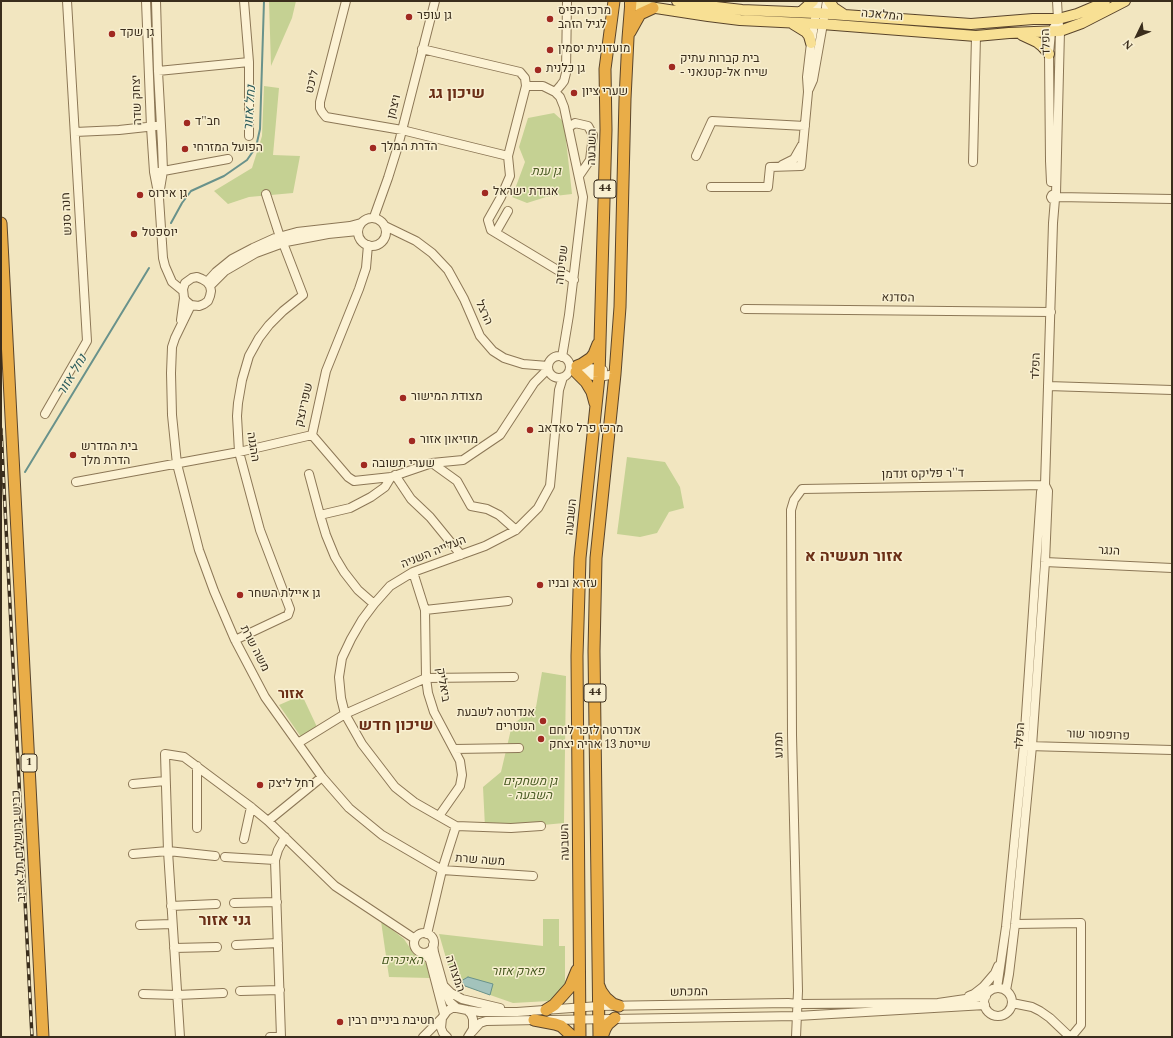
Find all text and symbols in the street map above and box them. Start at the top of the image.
place label: מרכז הפיס לגיל הזהב [558,5,611,33]
street label: המלאכה [860,7,904,25]
place label: גן עופר [417,10,452,24]
marker: גן עופר [404,12,414,22]
marker: מרכז הפיס לגיל הזהב [545,14,555,24]
north arrow [1117,16,1157,56]
place label: גן שקד [120,27,154,41]
street label: הפלד [1039,28,1055,56]
marker: גן שקד [107,29,117,39]
text: N [1119,35,1137,54]
place label: מועדונית יסמין [558,43,630,57]
marker: מועדונית יסמין [545,45,555,55]
place label: בית קברות עתיק - שייח אל-קטנאני [680,53,768,81]
marker: בית קברות עתיק - שייח אל-קטנאני [667,62,677,72]
place label: גן כלנית [546,63,585,77]
marker: גן כלנית [533,65,543,75]
street label: ליכט [303,69,323,95]
street label: יצחק שדה [130,74,146,126]
water label: נחל אזור [242,85,260,131]
district label: שיכון גג [429,85,485,105]
place label: שערי ציון [582,86,628,100]
marker: שערי ציון [569,88,579,98]
street label: ויצמן [385,93,405,121]
place label: חב"ד [195,116,220,130]
marker: חב"ד [182,118,192,128]
street label: השבעה [585,128,601,166]
place label: הדרת המלך [381,141,437,155]
place label: הפועל המזרחי [193,142,263,156]
marker: הדרת המלך [368,143,378,153]
marker: הפועל המזרחי [180,144,190,154]
park label: גן ענת [531,166,561,180]
road number: 44 [594,180,616,198]
place label: אגודת ישראל [493,186,559,200]
place label: גן אירוס [148,188,187,202]
marker: אגודת ישראל [480,188,490,198]
marker: גן אירוס [135,190,145,200]
street label: חנה סנש [60,192,76,236]
place label: יוספטל [142,227,178,241]
marker: יוספטל [129,229,139,239]
street label: שפינוזה [553,244,573,286]
street label: הסדנא [881,292,915,306]
street label: הרצל [471,298,495,328]
water label: נחל אזור [55,352,91,400]
street label: הפלד [1029,352,1045,380]
street label: שפרינצק [293,381,317,429]
place label: מצודת המישור [411,391,483,405]
marker: מצודת המישור [398,393,408,403]
place label: מרכז פרל סאדאב [538,423,623,437]
marker: מרכז פרל סאדאב [525,425,535,435]
street label: ההגנה [243,431,261,463]
place label: מוזיאון אזור [420,434,478,448]
marker: מוזיאון אזור [407,436,417,446]
place label: בית המדרש הדרת מלך [81,441,138,469]
marker: בית המדרש הדרת מלך [68,450,78,460]
place label: שערי תשובה [372,458,435,472]
marker: שערי תשובה [359,460,369,470]
street label: ד''ר פליקס זנדמן [882,467,964,483]
street label: השבעה [563,498,581,536]
street label: העלייה השניה [399,533,469,573]
street label: הנגר [1098,544,1120,560]
district label: אזור תעשיה א [805,548,903,568]
place label: עזרא ובניו [548,578,597,592]
marker: עזרא ובניו [535,580,545,590]
place label: גן איילת השחר [248,588,320,602]
marker: גן איילת השחר [235,590,245,600]
street label: משה שרת [236,623,272,675]
street label: ביאליק [432,667,452,703]
road number: 44 [584,684,606,702]
district label: אזור [278,687,304,703]
place label: אנדרטה לשבעת הנוטרים [457,707,535,735]
marker: אנדרטה לשבעת הנוטרים [538,716,548,726]
district label: שיכון חדש [359,717,433,737]
street label: הפלד [1013,722,1029,750]
place label: אנדרטה לזכר לוחם שייטת 13 אריה יצחק [549,725,651,753]
street label: פרופסור שור [1066,728,1130,744]
street label: תמנע [773,732,787,758]
marker: אנדרטה לזכר לוחם שייטת 13 אריה יצחק [536,734,546,744]
road number: 1 [21,754,37,772]
park label: גן משחקים - השבעה [503,776,557,804]
place label: רחל ליצק [268,778,314,792]
marker: רחל ליצק [255,780,265,790]
street label: כביש ירושלים תל אביב [10,789,30,903]
street label: השבעה [558,823,574,861]
street label: משה שרת [455,852,505,870]
district label: גני אזור [199,912,251,932]
street label: המצודה [441,954,467,994]
park label: האיכרים [381,955,423,969]
park label: פארק אזור [492,966,544,980]
street label: המכתש [670,985,708,1001]
place label: חטיבת ביניים רבין [348,1015,435,1029]
marker: חטיבת ביניים רבין [335,1017,345,1027]

